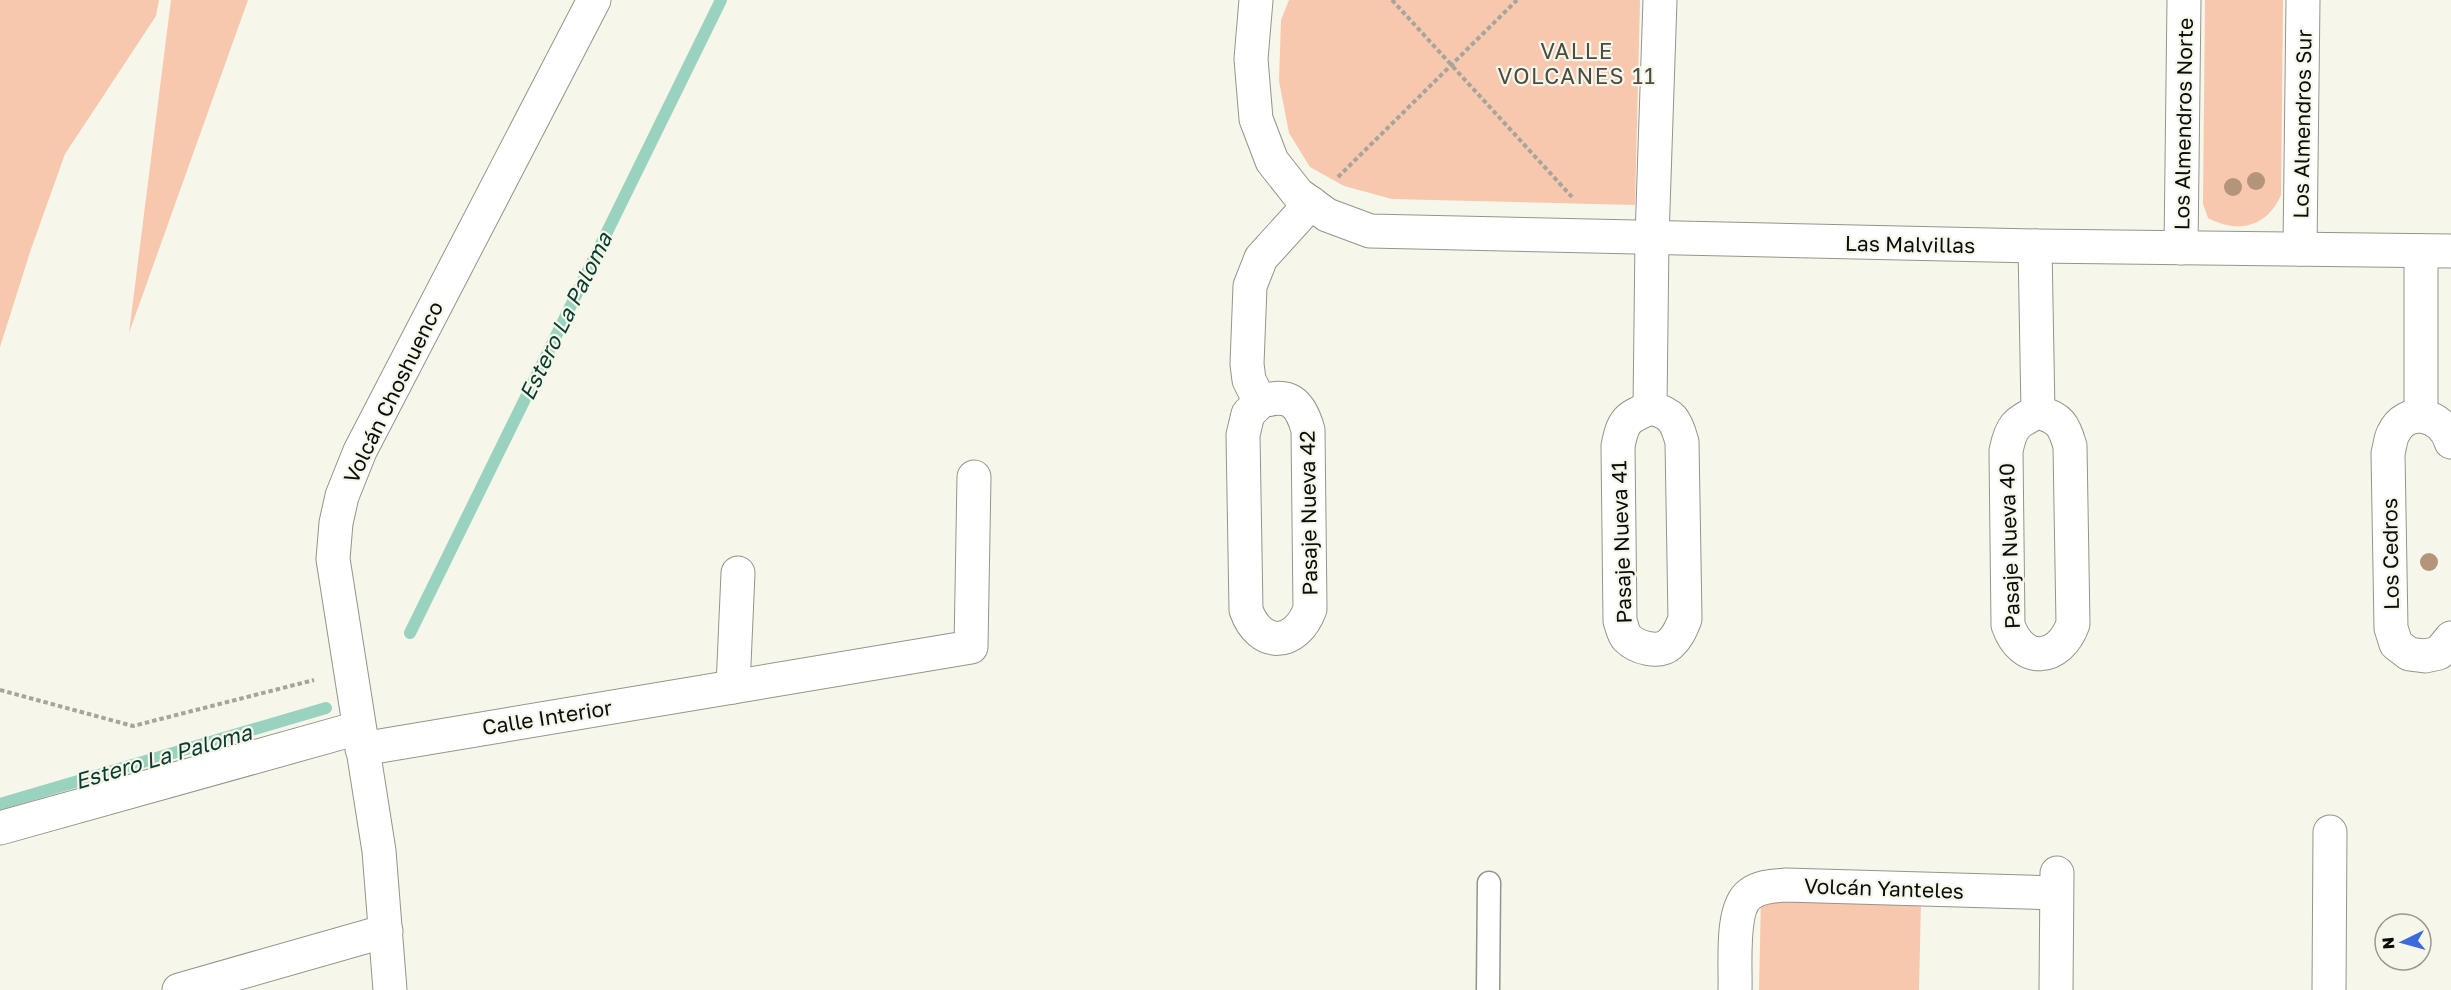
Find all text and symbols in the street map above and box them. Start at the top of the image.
street label: Los Almendros Norte [2168,18,2198,230]
street label: Los Almendros Sur [2287,29,2317,219]
district label: VALLE VOLCANES 11 [1497,37,1657,89]
water label: Estero La Paloma [513,226,618,404]
street label: Las Malvillas [1845,230,1975,258]
street label: Volcán Choshuenco [338,297,448,487]
street label: Pasaje Nueva 42 [1294,430,1322,596]
street label: Pasaje Nueva 41 [1605,460,1637,624]
street label: Pasaje Nueva 40 [1993,463,2025,629]
street label: Los Cedros [2376,498,2404,610]
street label: Calle Interior [480,694,614,740]
water label: Estero La Paloma [71,717,256,794]
street label: Volcán Yanteles [1804,872,1964,904]
north arrow [2373,912,2433,972]
text: N [2378,936,2399,950]

